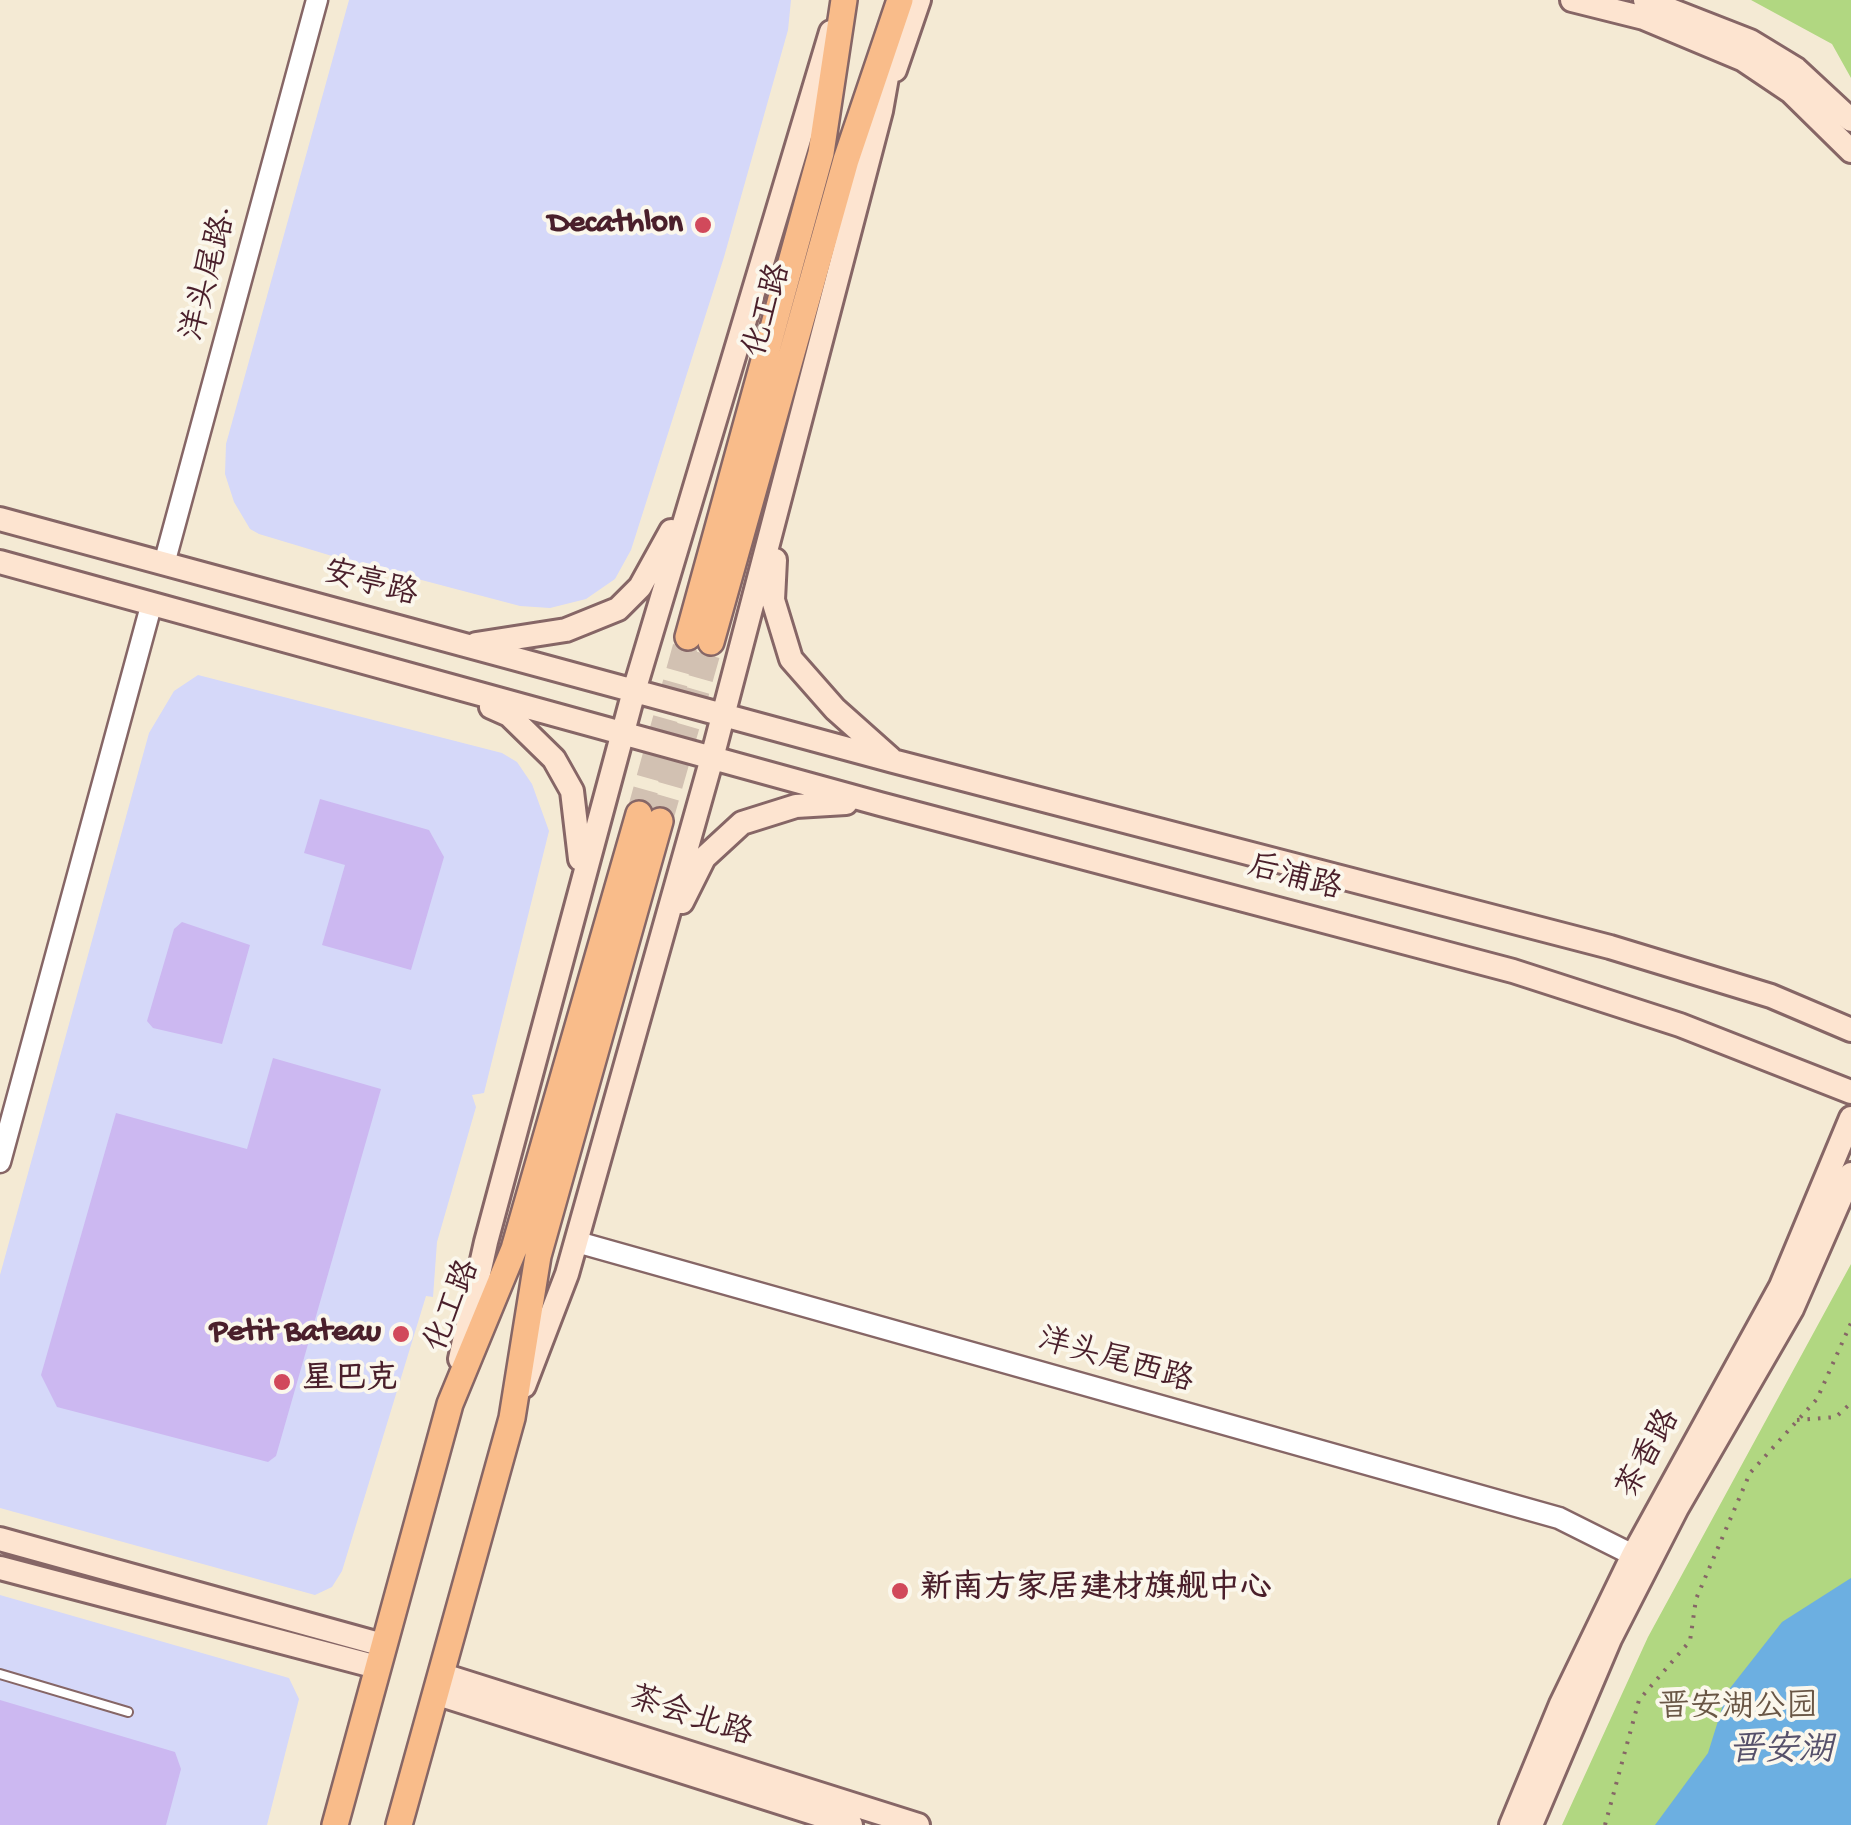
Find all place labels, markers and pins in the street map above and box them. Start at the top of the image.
place label: Decathlon [548,206,683,244]
marker: Decathlon [692,214,714,236]
place label: Petit Bateau [210,1315,381,1353]
marker: Petit Bateau [390,1323,412,1345]
place label: 星巴克 [302,1363,398,1401]
marker: 星巴克 [271,1371,293,1393]
place label: 新南方家居建材旗舰中心 [920,1572,1272,1610]
marker: 新南方家居建材旗舰中心 [889,1580,911,1602]

